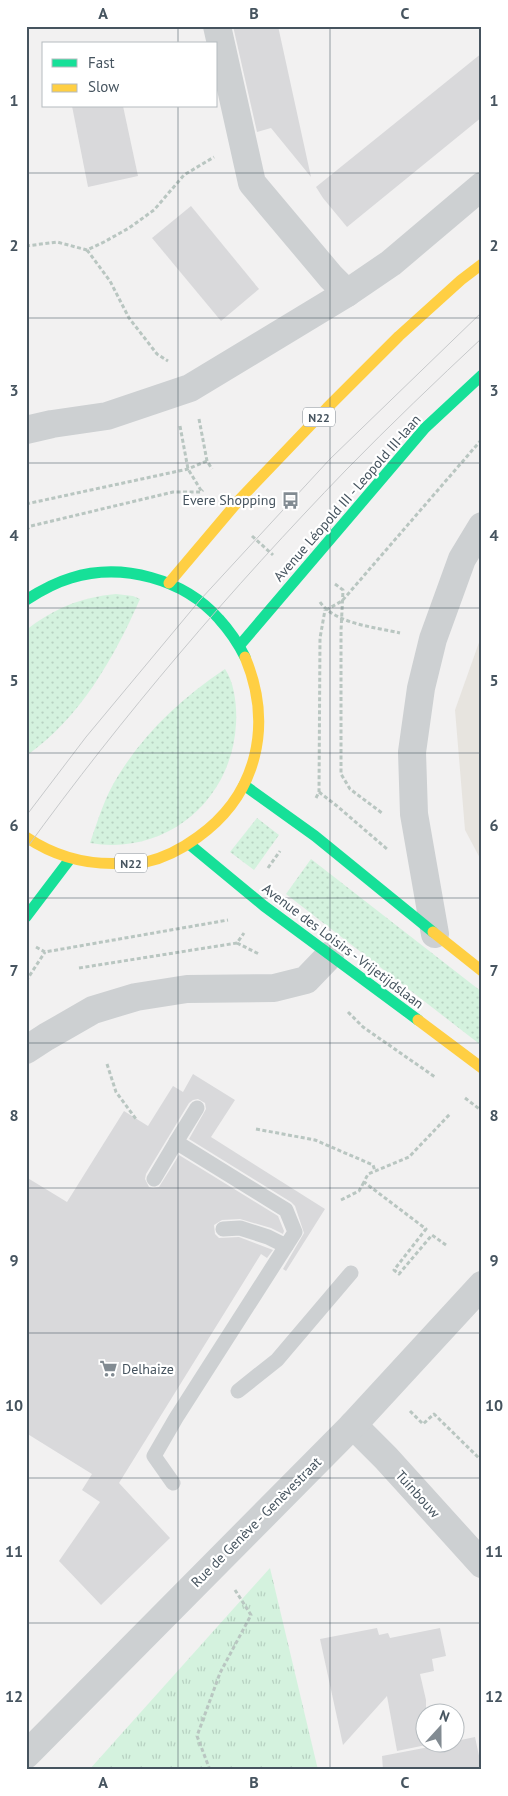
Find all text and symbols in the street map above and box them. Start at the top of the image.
text: A [98,3,108,23]
text: B [249,3,259,23]
text: C [401,3,410,23]
legend [42,42,218,108]
text: Fast [88,53,115,72]
text: Slow [88,77,119,96]
text: 1 [9,90,19,110]
text: 1 [489,90,499,110]
text: 2 [9,235,19,255]
text: 2 [489,235,499,255]
text: 3 [9,380,19,400]
text: 3 [489,380,499,400]
road number: N22 [303,408,335,427]
street label: Avenue Léopold III - Leopold III-laan [270,411,424,585]
bus stop icon: Evere Shopping [280,490,300,510]
place label: Evere Shopping [183,491,276,509]
text: 4 [9,525,19,545]
text: 4 [489,525,499,545]
text: 5 [9,670,19,690]
text: 5 [489,670,499,690]
text: 6 [9,815,19,835]
text: 6 [489,815,499,835]
road number: N22 [115,854,147,872]
street label: Avenue des Loisirs - Vrijetijdslaan [259,879,427,1013]
text: 7 [9,960,19,980]
text: 7 [489,960,499,980]
text: 8 [9,1105,19,1125]
text: 8 [489,1105,499,1125]
text: 9 [9,1250,19,1270]
text: 9 [489,1250,499,1270]
supermarket icon: Delhaize [98,1359,118,1379]
place label: Delhaize [122,1360,174,1378]
text: 10 [5,1395,23,1415]
text: 10 [485,1395,503,1415]
street label: Rue de Genève - Genèvestraat [187,1453,325,1591]
street label: Tuinbouw [392,1466,445,1522]
text: 11 [5,1541,23,1561]
text: 11 [485,1541,503,1561]
text: 12 [5,1686,23,1706]
text: 12 [485,1686,503,1706]
north arrow [416,1704,466,1754]
text: N [437,1706,452,1726]
text: A [98,1772,108,1792]
text: B [249,1772,259,1792]
text: C [401,1772,410,1792]

